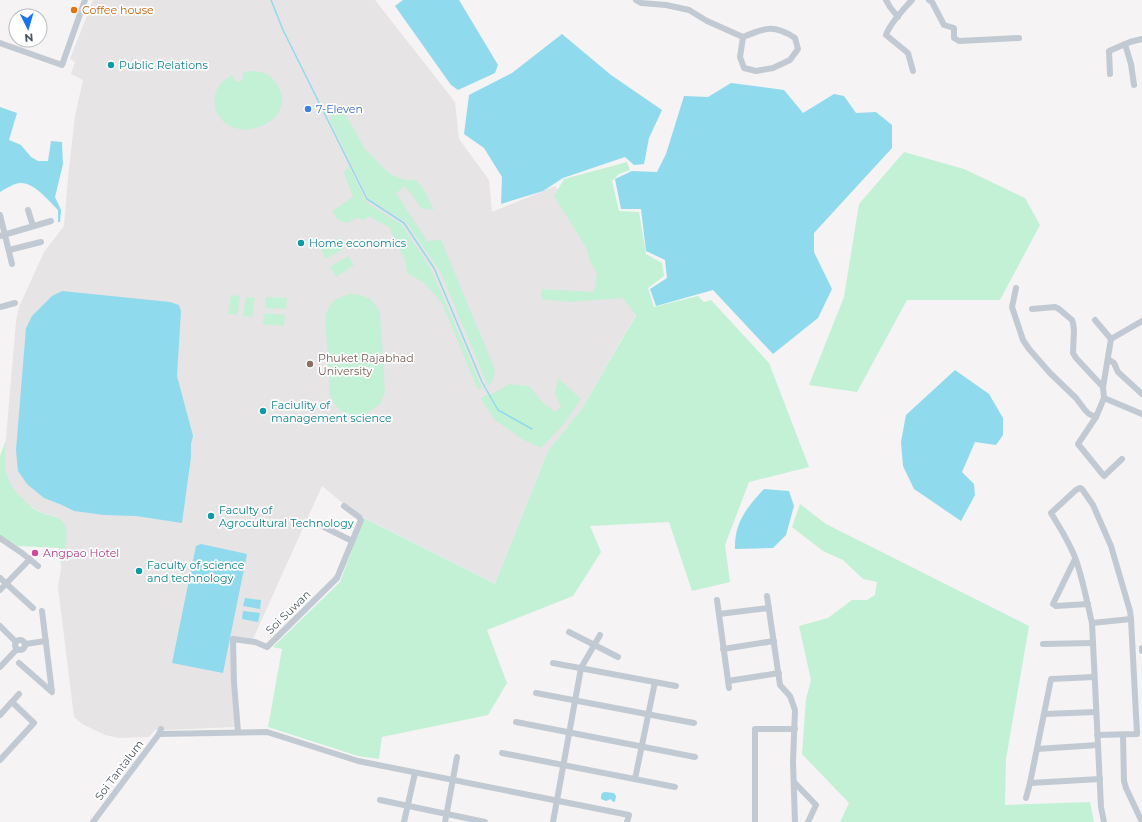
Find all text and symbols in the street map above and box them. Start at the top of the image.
place label: Coffee house [82,3,154,17]
marker: Coffee house [69,5,79,15]
north arrow [8,8,48,48]
text: N [24,31,34,45]
place label: Public Relations [119,58,209,72]
marker: Public Relations [106,60,116,70]
place label: 7-Eleven [316,102,363,116]
marker: 7-Eleven [303,104,313,114]
place label: Home economics [309,236,407,250]
marker: Home economics [296,238,306,248]
place label: Phuket Rajabhad University [318,351,414,378]
marker: Phuket Rajabhad University [305,359,315,369]
place label: Faciulity of management science [271,398,392,425]
marker: Faciulity of management science [258,406,268,416]
place label: Faculty of Agrocultural Technology [219,503,354,530]
marker: Faculty of Agrocultural Technology [206,511,216,521]
place label: Angpao Hotel [43,546,119,560]
marker: Angpao Hotel [30,548,40,558]
place label: Faculty of science and technology [147,558,245,585]
marker: Faculty of science and technology [134,566,144,576]
street label: Soi Suwan [263,587,313,637]
street label: Soi Tantalum [92,737,146,803]

